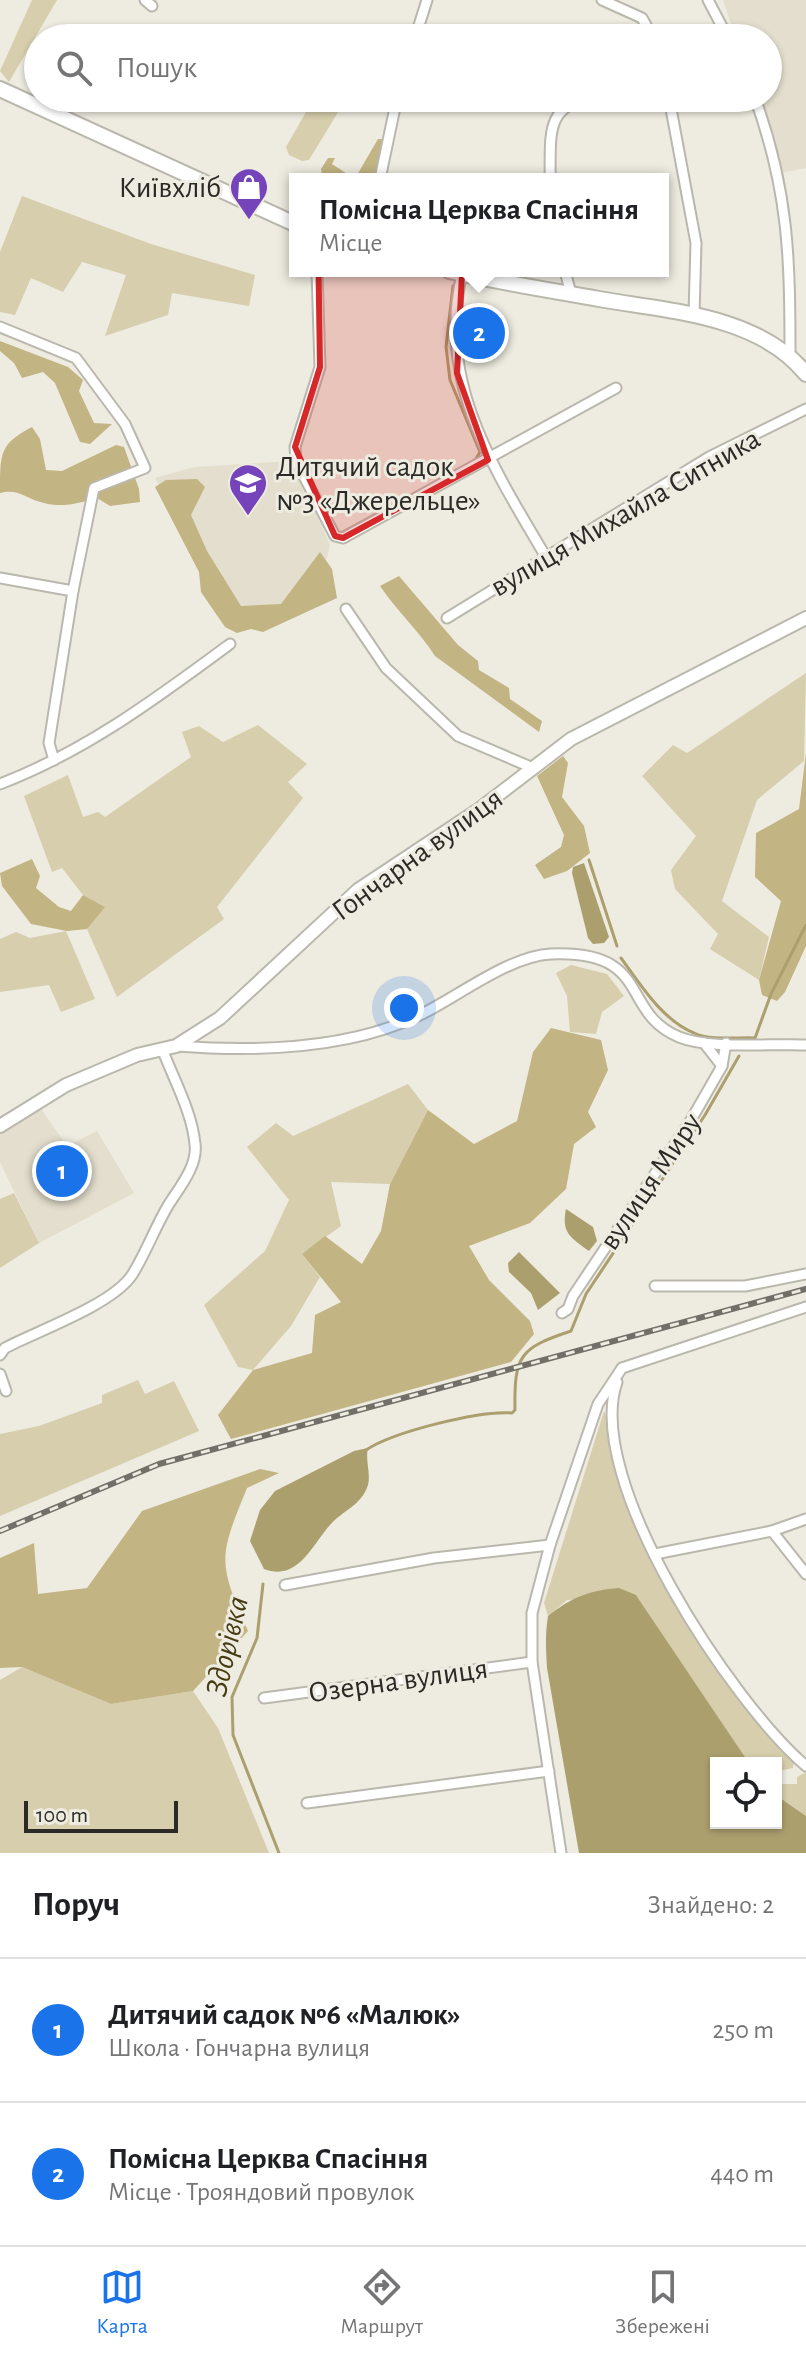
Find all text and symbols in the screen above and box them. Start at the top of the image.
search box [24,24,782,112]
icon: search [52,46,96,90]
text: Пошук [116,53,197,83]
shop icon: Київхліб [228,166,270,221]
place label: Київхліб [118,173,221,203]
popup [289,173,669,277]
text: Помісна Церква Спасіння [319,195,639,225]
text: Місце [319,230,382,256]
pin: 2 [453,303,505,363]
street label: вулиця Михайла Ситника [486,423,765,602]
place label: Дитячий садок №3 «Джерельце» [276,452,481,516]
school or university icon: Дитячий садок №3 «Джерельце» [227,462,269,517]
street label: Гончарна вулиця [327,783,508,927]
your location [384,988,424,1028]
street label: вулиця Миру [594,1107,708,1255]
pin: 1 [36,1141,88,1201]
water label: Здорівка [200,1593,255,1700]
street label: Озерна вулиця [306,1654,490,1708]
map controls [710,1757,782,1829]
button: locate [710,1757,782,1829]
scale bar [24,1797,178,1833]
text: 100 m [36,1804,88,1826]
text: Поруч [32,1888,120,1922]
text: Знайдено: 2 [648,1892,774,1918]
text: Дитячий садок №6 «Малюк» [108,2000,461,2030]
text: 1 [53,2017,63,2043]
text: 250 m [712,2017,774,2043]
text: Школа · Гончарна вулиця [108,2035,370,2061]
text: Помісна Церква Спасіння [108,2144,428,2174]
text: 2 [52,2161,64,2187]
text: 440 m [710,2161,774,2187]
text: Місце · Трояндовий провулок [108,2179,414,2205]
tab: Карта [96,2265,148,2339]
tab: Маршрут [340,2265,423,2339]
tab: Збережені [615,2265,710,2339]

